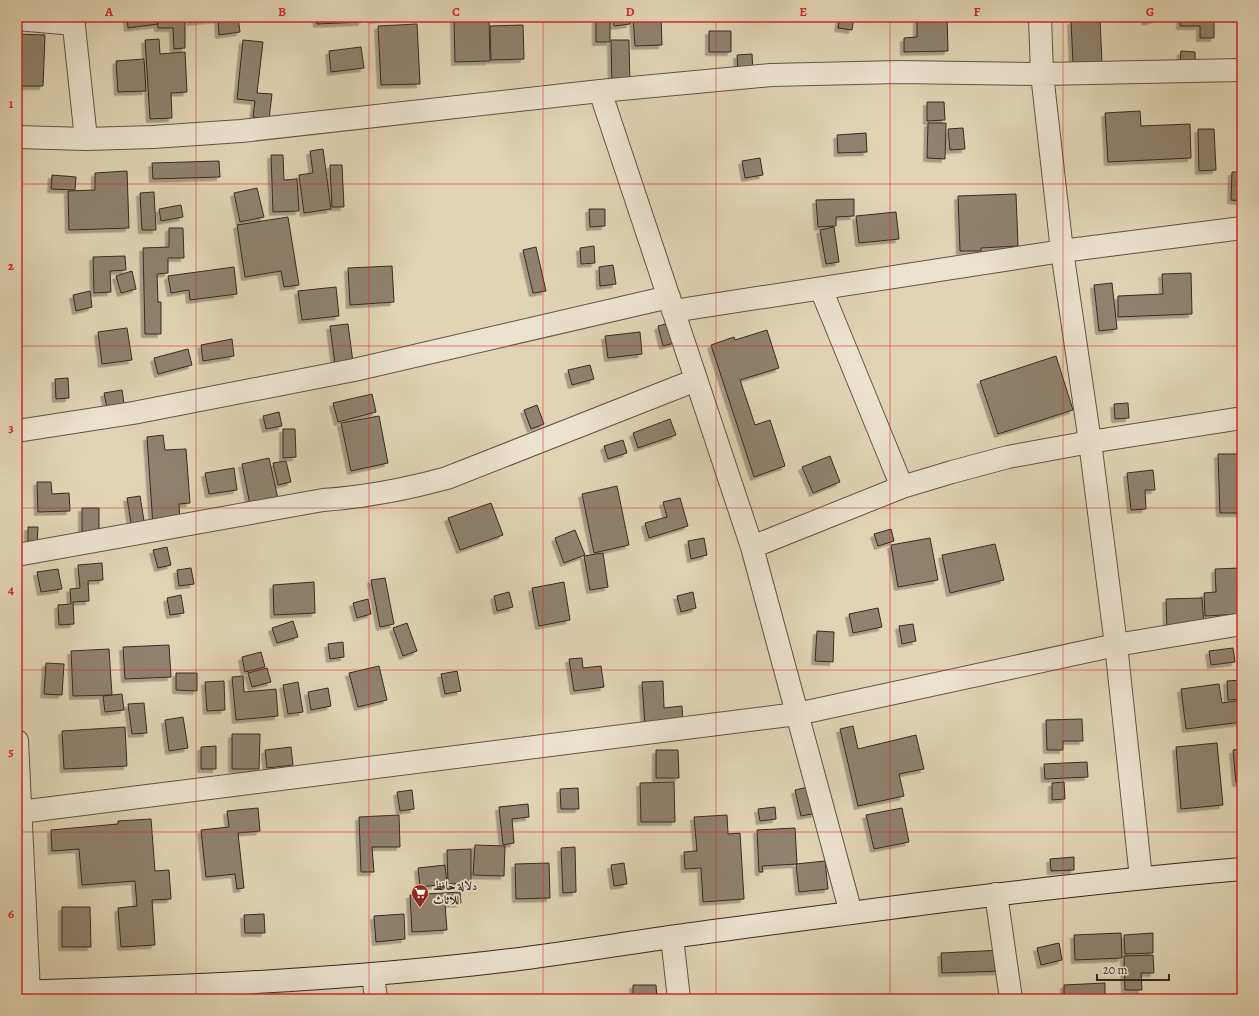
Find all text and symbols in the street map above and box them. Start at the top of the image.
text: A [104,3,114,20]
text: B [278,3,286,20]
text: C [452,3,460,20]
text: D [625,3,635,20]
text: E [799,3,807,20]
text: F [974,3,981,20]
text: G [1146,3,1154,20]
text: 1 [9,95,14,112]
text: 2 [8,257,15,274]
text: 3 [8,419,14,436]
text: 4 [8,581,14,598]
text: 5 [8,743,14,760]
place label: دلالة حافظ للاثاث [433,878,477,908]
supermarket icon: دلالة حافظ للاثاث [410,883,430,908]
text: 6 [8,905,14,922]
scale bar [1097,956,1169,982]
text: 20 m [1103,962,1127,978]

